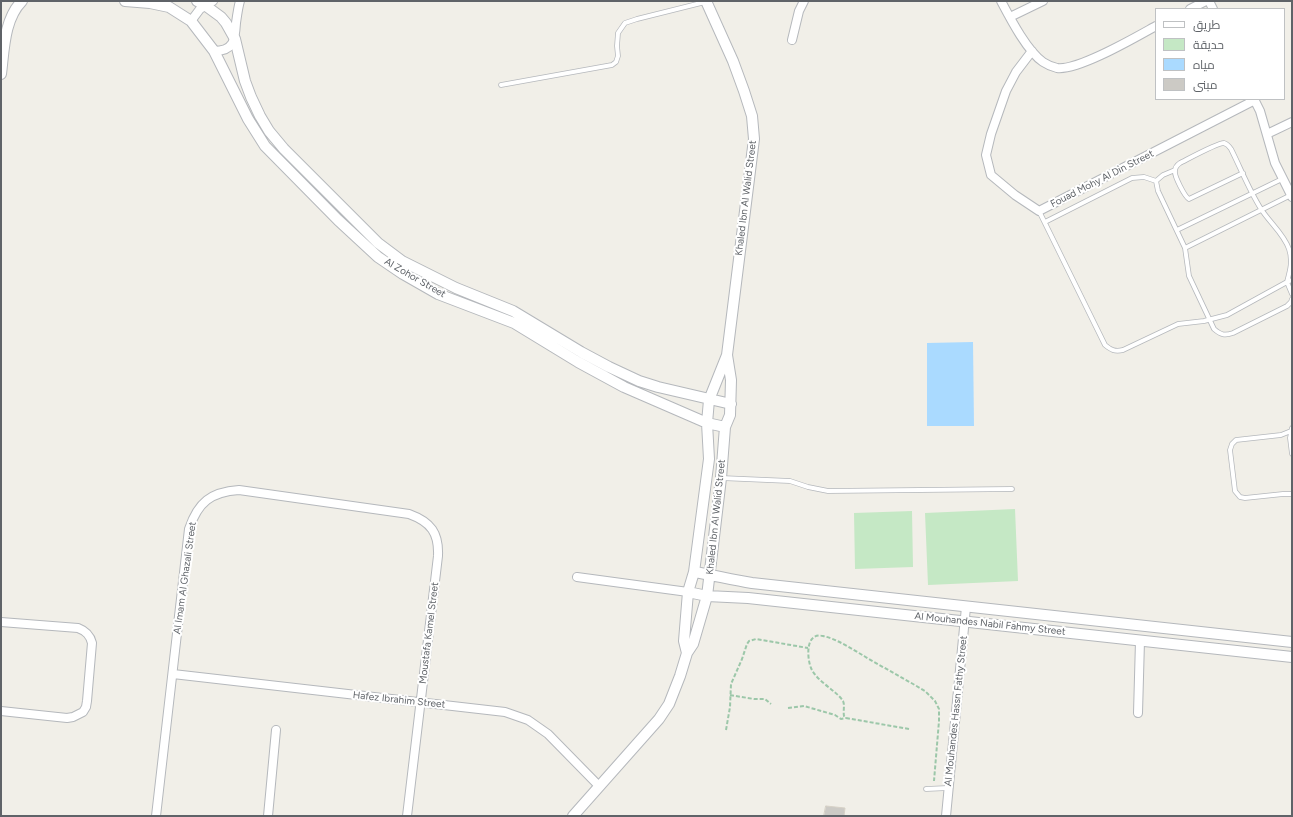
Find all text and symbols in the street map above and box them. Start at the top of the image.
legend [1155,8,1285,100]
text: طريق [1193,18,1220,32]
text: حديقة [1193,38,1224,52]
text: مياه [1193,58,1215,72]
text: مبنى [1193,78,1218,92]
street label: Khaled Ibn Al Walid Street [733,140,759,256]
street label: Fouad Mohy Al Din Street [1048,148,1156,210]
street label: Al Zohor Street [382,256,448,300]
street label: Khaled Ibn Al Walid Street [704,459,728,575]
street label: Al Imam Al Ghazali Street [171,521,199,635]
street label: Moustafa Kamel Street [417,581,441,685]
street label: Al Mouhandes Nabil Fahmy Street [914,610,1066,638]
street label: Al Mouhandes Hassn Fathy Street [942,635,970,787]
street label: Hafez Ibrahim Street [352,689,446,711]

